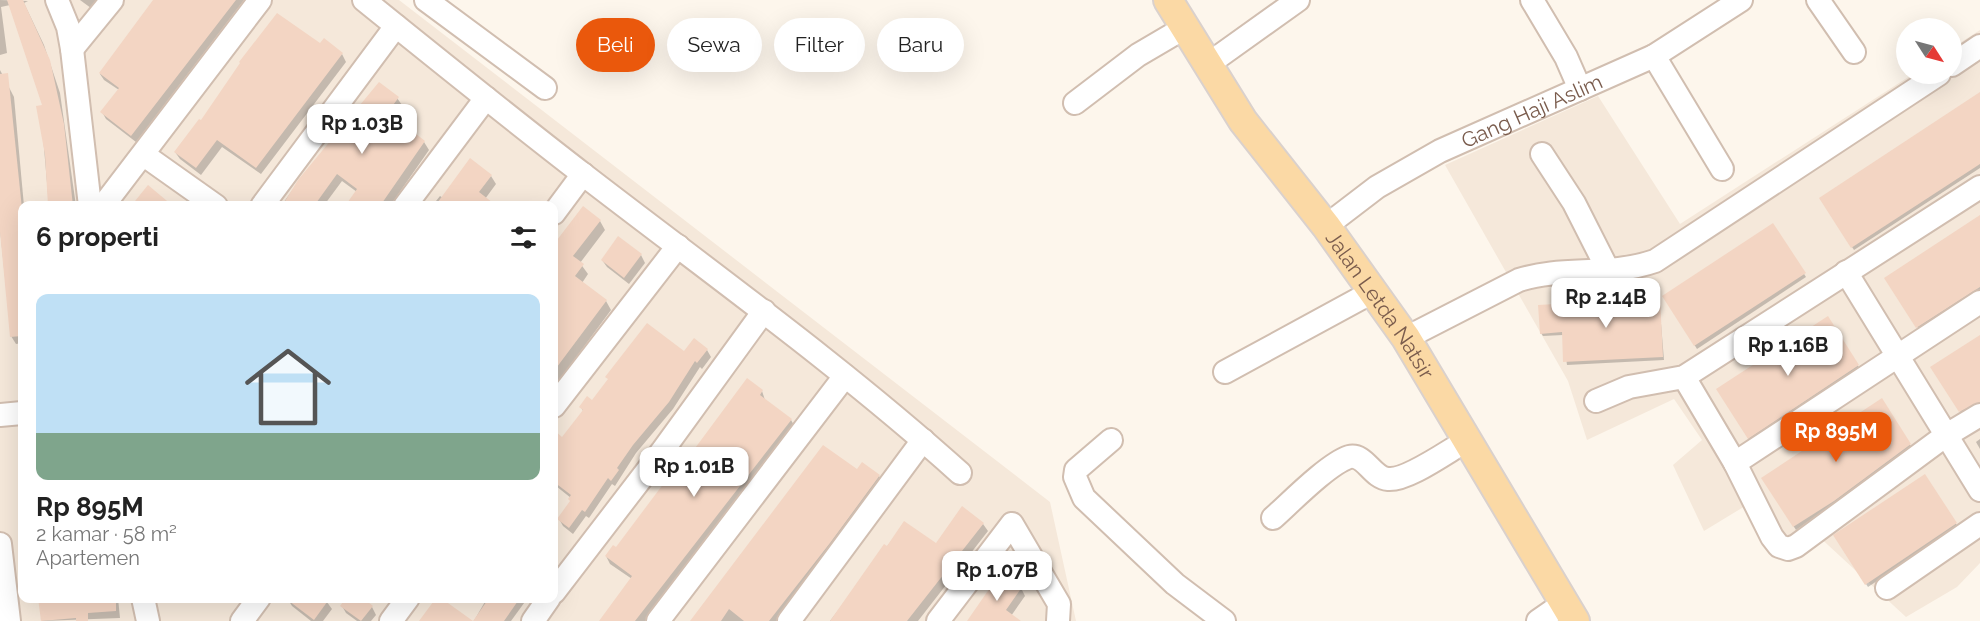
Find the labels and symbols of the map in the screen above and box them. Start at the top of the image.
north arrow [1896,18,1962,84]
street label: Gang Haji Aslim [1457,68,1606,153]
pin: Rp 1.03B [300,104,424,155]
street label: Jalan Letda Natsir [1321,226,1440,384]
pin: Rp 2.14B [1544,278,1668,329]
pin: Rp 1.16B [1726,326,1850,377]
pin: Rp 895M [1781,412,1891,463]
pin: Rp 1.01B [632,447,756,498]
pin: Rp 1.07B [935,551,1059,602]

